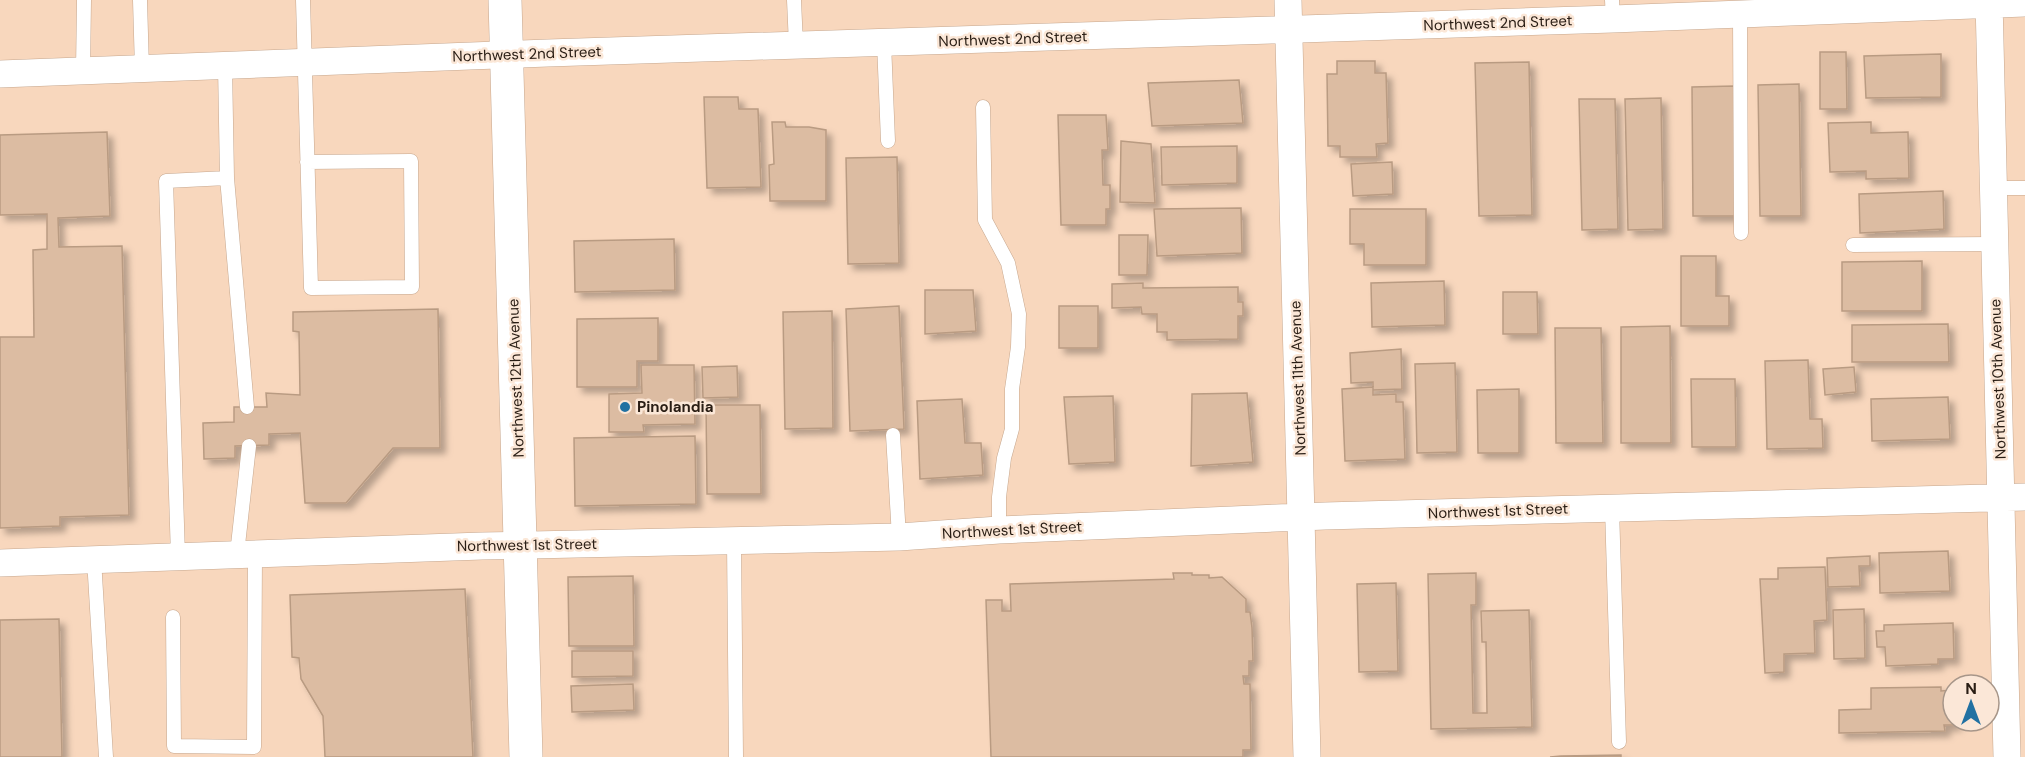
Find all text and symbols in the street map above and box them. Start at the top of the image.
street label: Northwest 2nd Street [1423,10,1573,36]
street label: Northwest 2nd Street [938,26,1088,52]
street label: Northwest 2nd Street [452,41,602,67]
street label: Northwest 12th Avenue [503,298,529,458]
street label: Northwest 10th Avenue [1985,298,2011,460]
street label: Northwest 11th Avenue [1285,300,1311,456]
place label: Pinolandia [637,397,714,417]
marker: Pinolandia [618,400,632,414]
street label: Northwest 1st Street [1428,499,1569,523]
street label: Northwest 1st Street [941,516,1083,544]
street label: Northwest 1st Street [457,534,597,556]
north arrow [1941,673,2001,733]
text: N [1965,678,1977,699]

